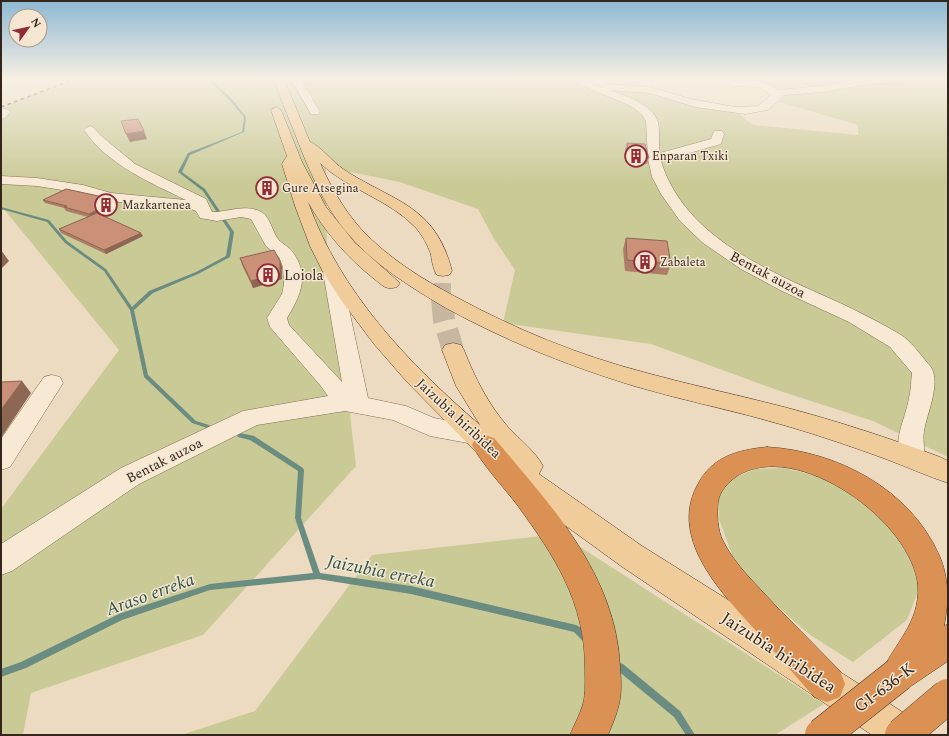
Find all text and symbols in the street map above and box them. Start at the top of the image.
north arrow [8,8,48,48]
text: N [26,14,46,31]
building icon: Enparan Txiki [623,143,649,169]
place label: Enparan Txiki [652,147,729,166]
building icon: Gure Atsegina [254,175,280,201]
place label: Gure Atsegina [282,179,359,198]
building icon: Mazkartenea [93,192,119,218]
place label: Mazkartenea [122,196,191,215]
street label: Bentak auzoa [726,246,810,303]
building icon: Zabaleta [632,249,658,275]
place label: Zabaleta [660,253,706,272]
building icon: Loiola [255,262,281,288]
place label: Loiola [284,265,323,286]
street label: Jaizubia hiribidea [411,373,506,464]
street label: Bentak auzoa [122,432,206,489]
water label: Jaizubia erreka [322,547,437,595]
water label: Araso erreka [101,566,198,623]
street label: Jaizubia hiribidea [716,606,842,700]
street label: GI-636-K [849,656,920,719]

